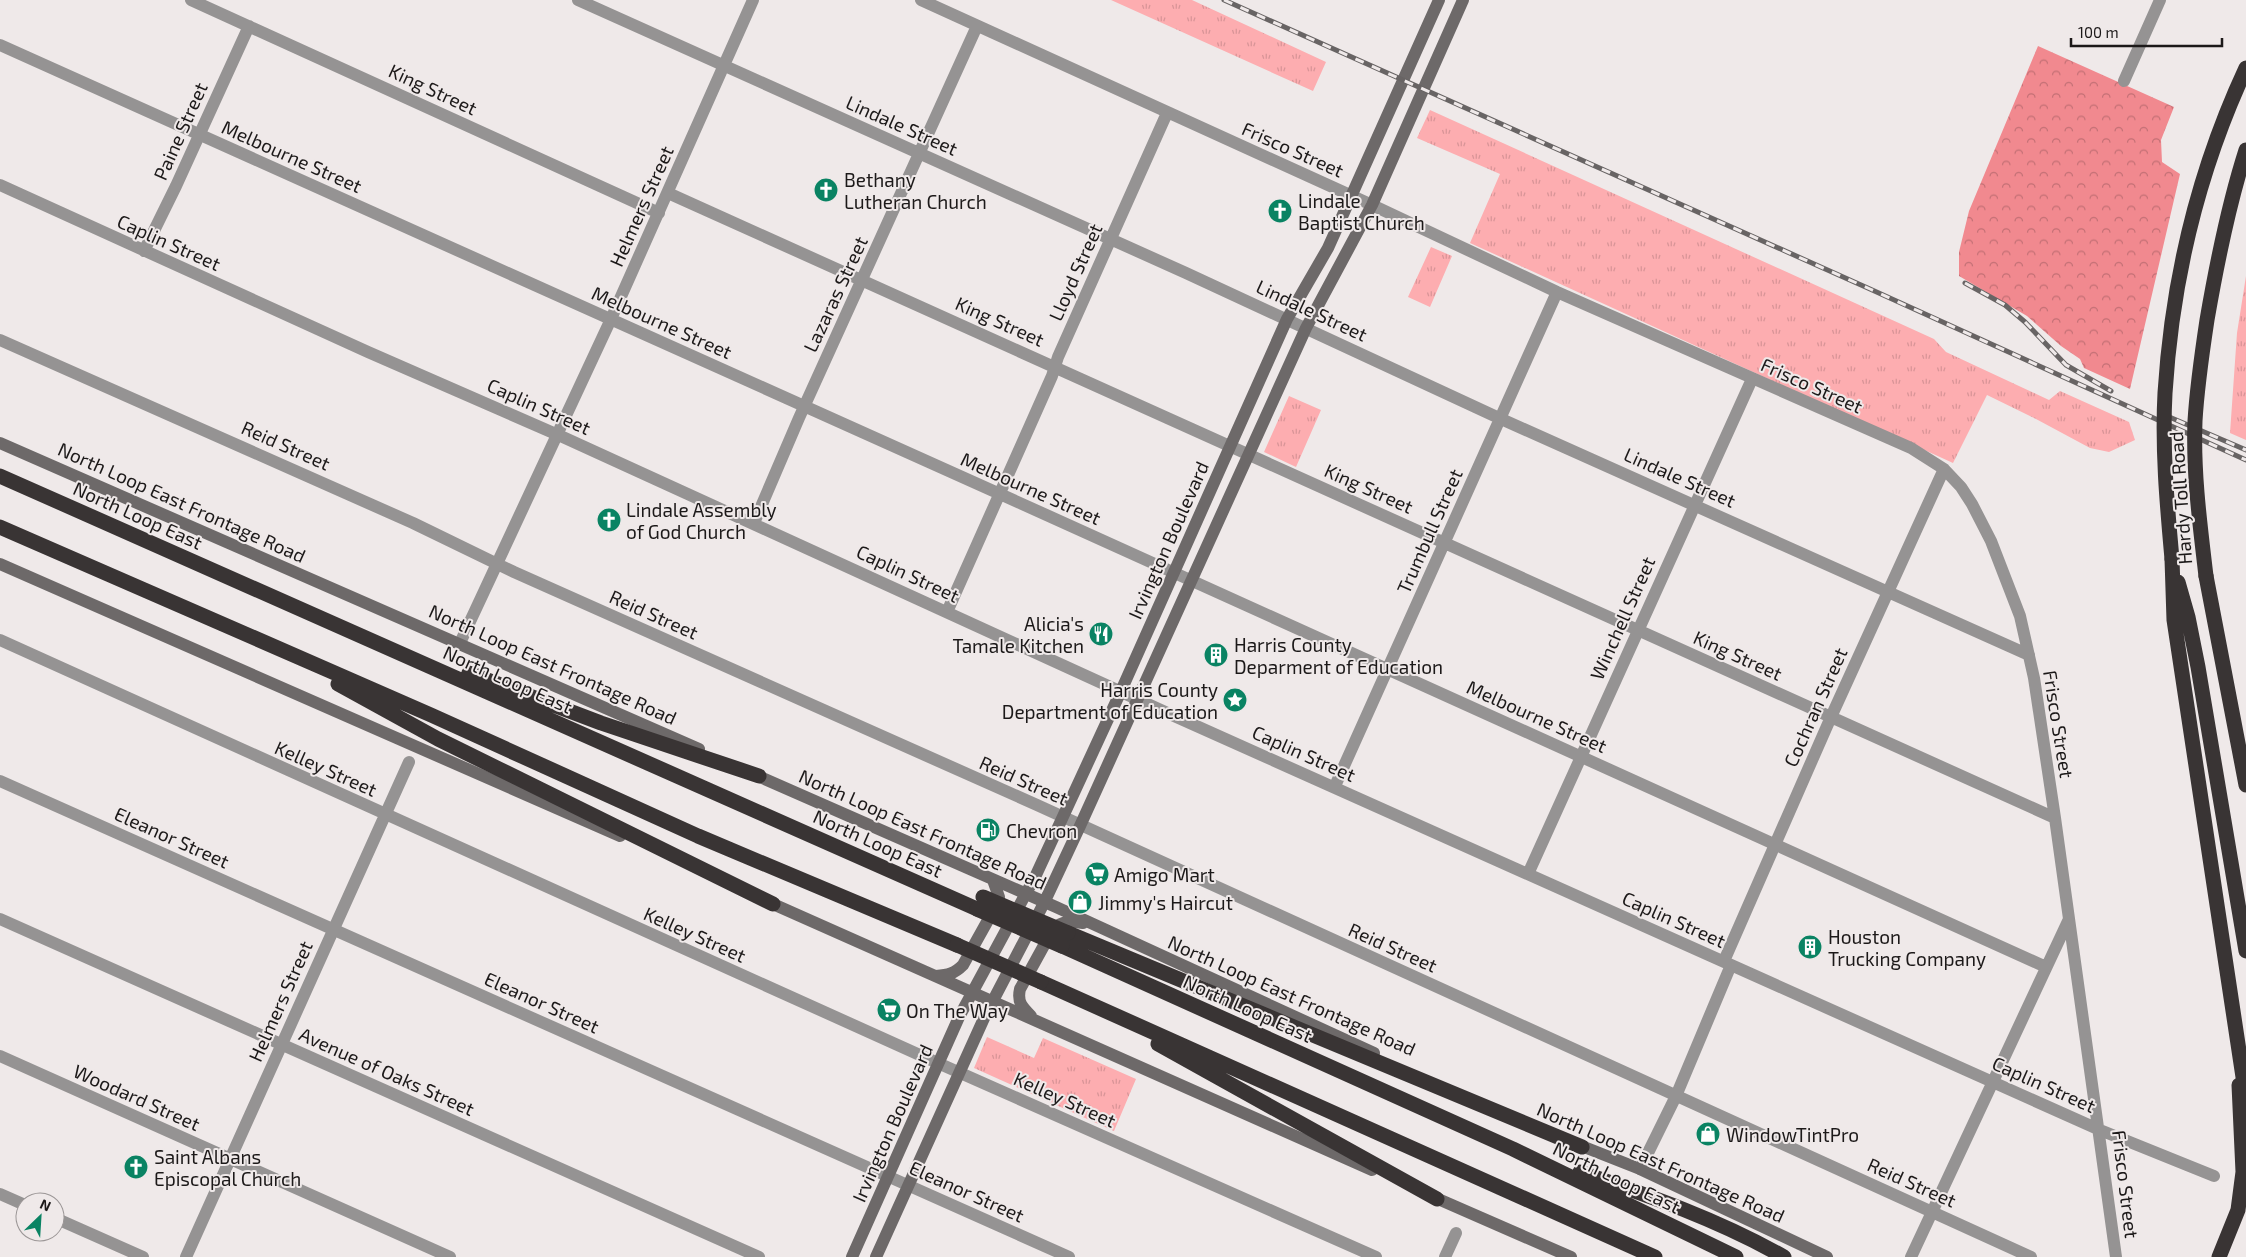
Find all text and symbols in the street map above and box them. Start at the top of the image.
scale bar [2071,15,2222,47]
text: 100 m [2078,23,2119,41]
street label: King Street [385,59,481,119]
street label: Paine Street [148,79,212,183]
street label: Lindale Street [843,90,961,160]
street label: Melbourne Street [218,115,366,197]
street label: Frisco Street [1239,116,1347,182]
street label: Helmers Street [604,142,678,270]
place label: Bethany Lutheran Church [844,168,987,213]
church icon: Bethany Lutheran Church [813,177,839,203]
place label: Lindale Baptist Church [1298,189,1425,234]
church icon: Lindale Baptist Church [1267,198,1293,224]
street label: Caplin Street [114,209,224,275]
street label: Lloyd Street [1043,220,1107,324]
street label: Lazaras Street [798,232,872,356]
street label: Lindale Street [1253,274,1371,346]
street label: Melbourne Street [588,281,736,363]
street label: King Street [952,291,1048,351]
street label: Frisco Street [1758,352,1866,418]
street label: Caplin Street [484,373,594,439]
street label: Reid Street [238,415,334,475]
street label: Hardy Toll Road [2164,431,2196,565]
street label: North Loop East Frontage Road [55,437,309,567]
street label: Lindale Street [1621,442,1739,512]
street label: Melbourne Street [957,447,1105,529]
street label: Irvington Boulevard [1123,458,1213,622]
street label: King Street [1321,458,1417,518]
street label: Trumbull Street [1391,465,1467,597]
street label: North Loop East [70,476,206,554]
place label: Lindale Assembly of God Church [626,498,777,543]
church icon: Lindale Assembly of God Church [596,507,622,533]
street label: Caplin Street [853,539,963,607]
street label: Winchell Street [1585,553,1659,683]
street label: Reid Street [606,584,702,644]
street label: North Loop East Frontage Road [426,599,680,729]
place label: Alicia's Tamale Kitchen [952,612,1084,657]
restaurant icon: Alicia's Tamale Kitchen [1088,621,1114,647]
street label: King Street [1690,625,1786,685]
place label: Harris County Deparment of Education [1234,633,1443,678]
street label: North Loop East [440,640,576,718]
building icon: Harris County Deparment of Education [1203,642,1229,668]
street label: Cochran Street [1778,644,1852,770]
street label: Frisco Street [2039,668,2079,780]
street label: Melbourne Street [1463,675,1611,757]
place label: Harris County Department of Education [1002,678,1218,723]
place icon: Harris County Department of Education [1222,687,1248,713]
street label: Caplin Street [1249,720,1359,786]
street label: Kelley Street [271,735,381,801]
street label: Reid Street [976,750,1072,810]
street label: North Loop East Frontage Road [796,764,1050,894]
street label: Eleanor Street [111,801,233,873]
street label: North Loop East [810,804,946,882]
fuel station icon: Chevron [975,817,1001,843]
place label: Chevron [1006,819,1077,842]
supermarket icon: Amigo Mart [1084,861,1110,887]
place label: Amigo Mart [1114,863,1215,886]
street label: Caplin Street [1619,886,1729,952]
shop icon: Jimmy's Haircut [1067,889,1093,915]
place label: Jimmy's Haircut [1098,891,1233,914]
street label: Kelley Street [640,901,750,967]
street label: Reid Street [1345,917,1441,977]
place label: Houston Trucking Company [1828,925,1986,970]
street label: North Loop East Frontage Road [1165,930,1419,1060]
building icon: Houston Trucking Company [1797,934,1823,960]
street label: Helmers Street [243,937,317,1065]
street label: Eleanor Street [481,966,603,1038]
street label: North Loop East [1180,969,1316,1047]
supermarket icon: On The Way [876,997,902,1023]
place label: On The Way [906,999,1008,1022]
street label: Avenue of Oaks Street [296,1022,478,1120]
street label: Irvington Boulevard [847,1041,937,1205]
street label: Caplin Street [1989,1051,2099,1117]
street label: Woodard Street [70,1059,204,1135]
street label: Kelley Street [1010,1066,1120,1132]
street label: North Loop East Frontage Road [1534,1097,1788,1227]
shop icon: WindowTintPro [1695,1121,1721,1147]
place label: WindowTintPro [1726,1123,1859,1146]
street label: Frisco Street [2108,1129,2144,1239]
street label: North Loop East [1550,1136,1684,1218]
place label: Saint Albans Episcopal Church [154,1145,301,1190]
street label: Reid Street [1864,1152,1960,1212]
church icon: Saint Albans Episcopal Church [123,1154,149,1180]
street label: Eleanor Street [906,1155,1028,1227]
north arrow [15,1192,65,1242]
text: N [38,1195,54,1215]

